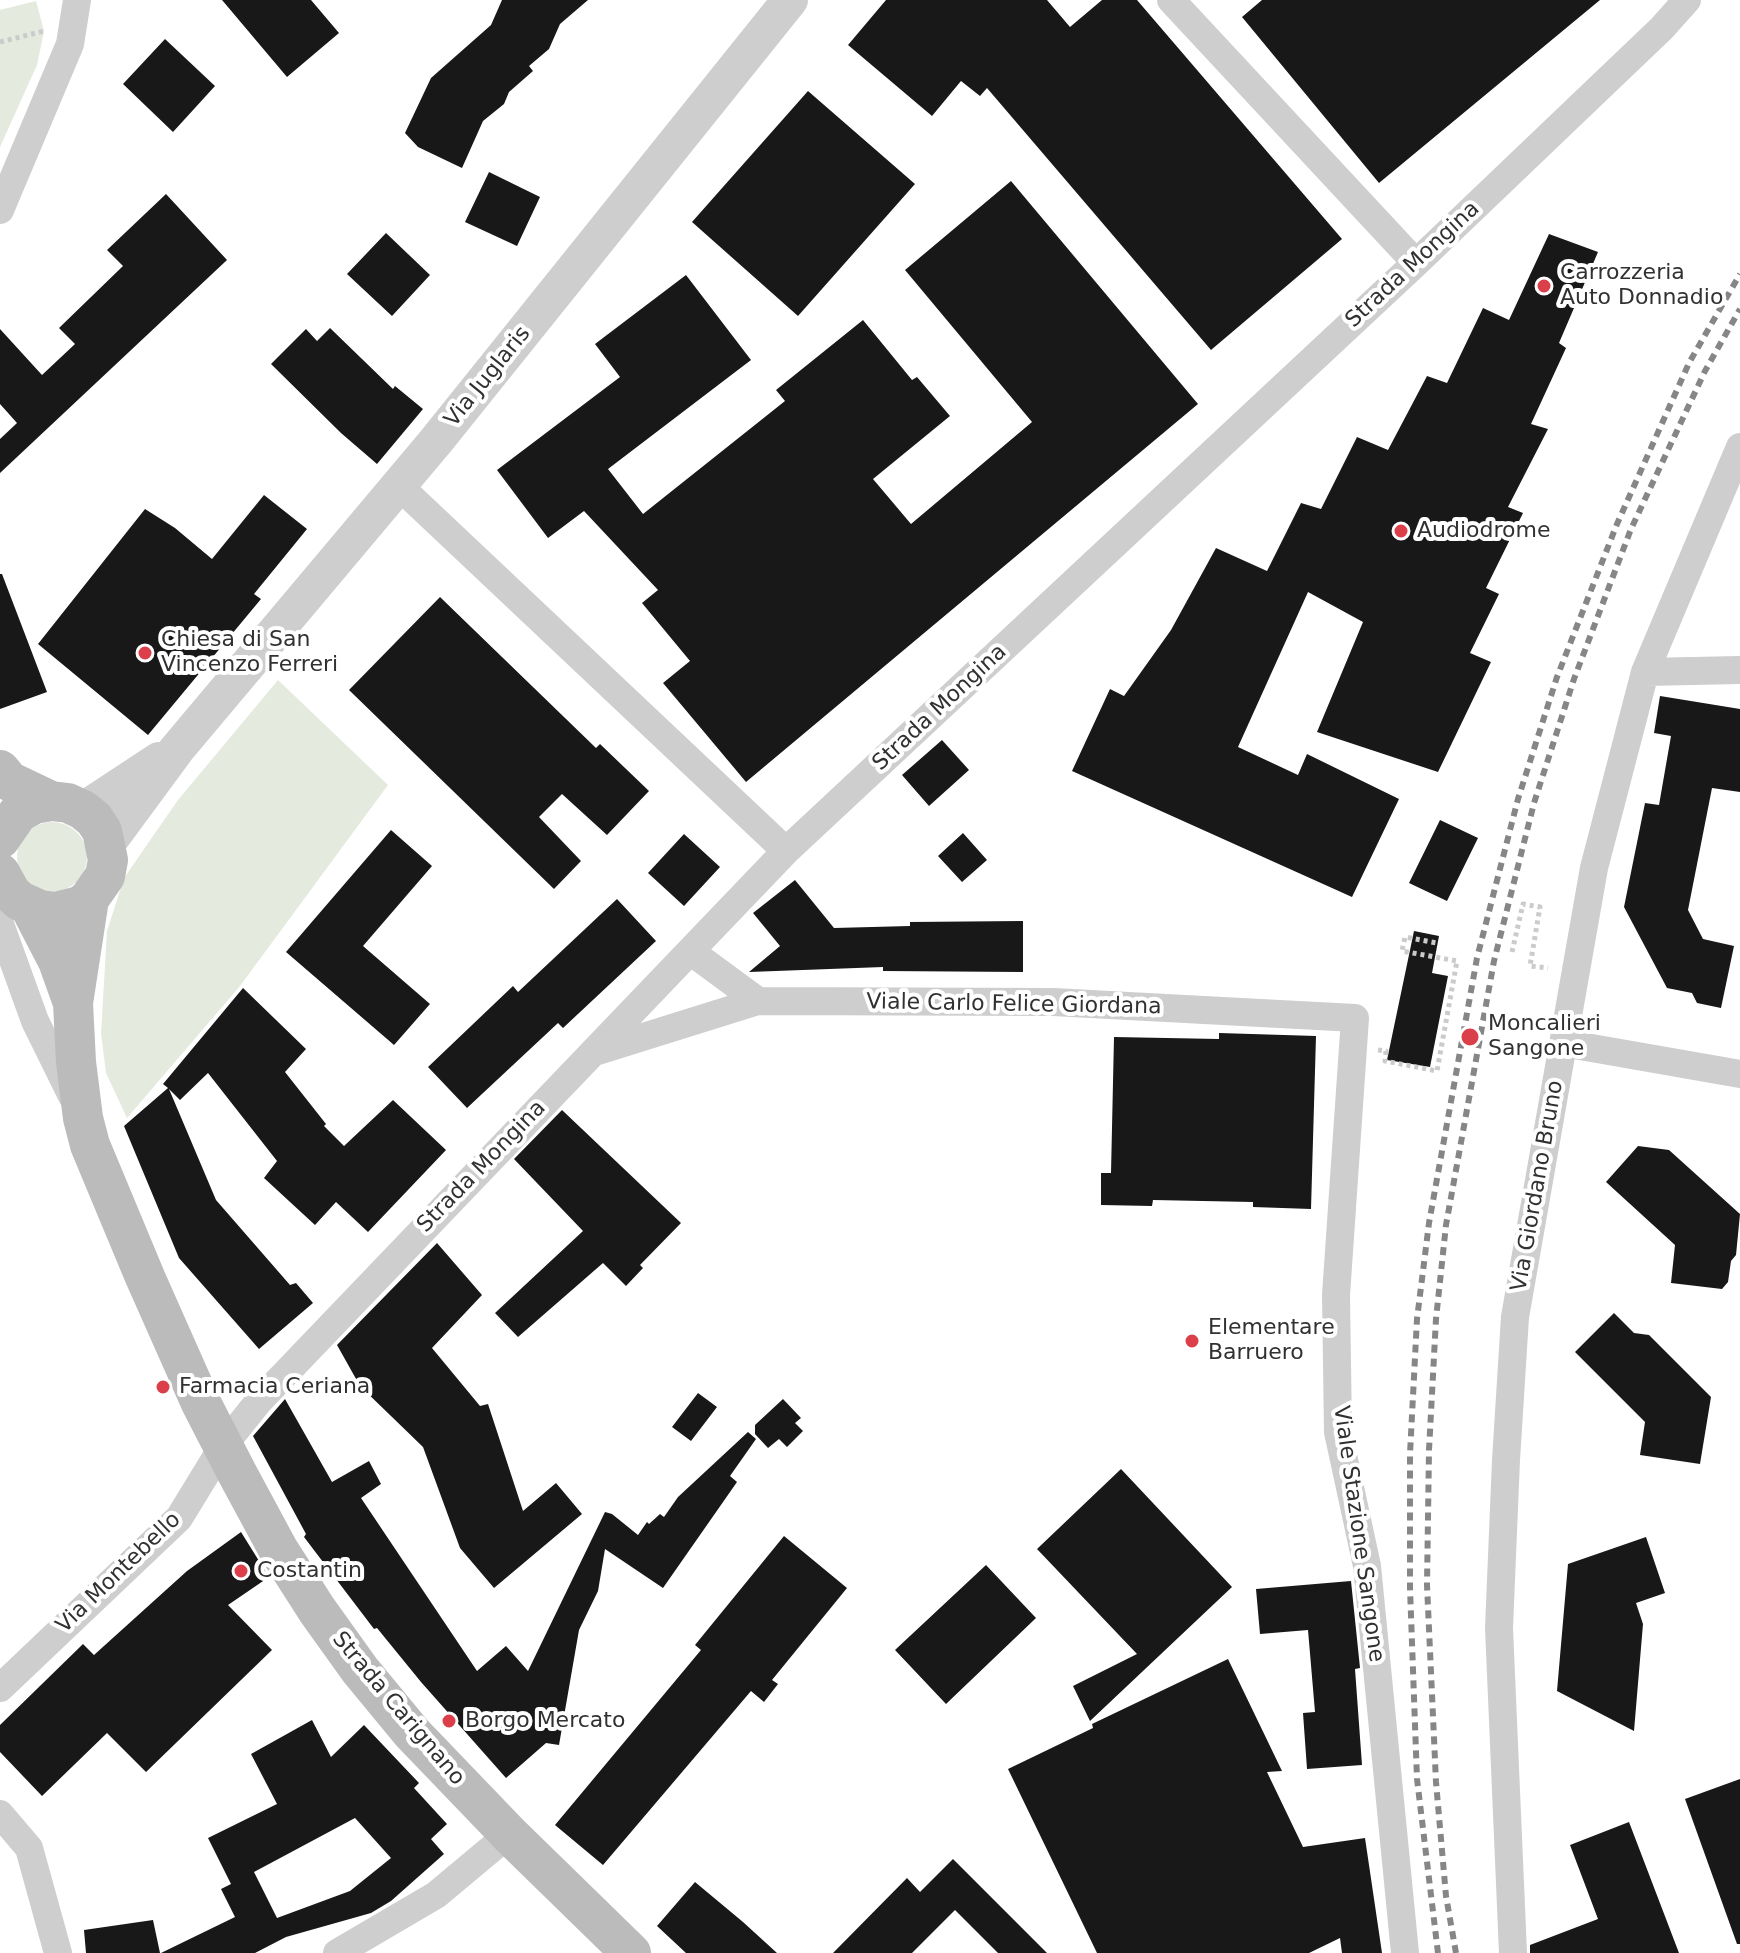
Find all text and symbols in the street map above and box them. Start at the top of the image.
street label: Strada Mongina [1341,196,1485,334]
place label: Carrozzeria Auto Donnadio [1560,260,1723,312]
marker: Carrozzeria Auto Donnadio [1535,277,1553,295]
street label: Via Juglaris [439,321,537,433]
place label: Audiodrome [1417,518,1550,544]
marker: Audiodrome [1392,522,1410,540]
place label: Chiesa di San Vincenzo Ferreri [161,627,338,678]
street label: Strada Mongina [868,639,1012,777]
marker: Chiesa di San Vincenzo Ferreri [136,644,154,662]
street label: Viale Carlo Felice Giordana [866,989,1162,1021]
place label: Moncalieri Sangone [1488,1011,1601,1062]
marker: Moncalieri Sangone [1459,1026,1481,1048]
street label: Via Giordano Bruno [1506,1078,1570,1294]
street label: Strada Mongina [412,1095,552,1239]
place label: Elementare Barruero [1208,1315,1335,1366]
marker: Elementare Barruero [1183,1332,1201,1350]
place label: Farmacia Ceriana [179,1374,370,1400]
marker: Farmacia Ceriana [154,1378,172,1396]
street label: Viale Stazione Sangone [1327,1404,1389,1664]
street label: Via Montebello [51,1507,187,1639]
place label: Costantin [257,1558,362,1584]
marker: Costantin [232,1562,250,1580]
street label: Strada Carignano [326,1627,470,1791]
place label: Borgo Mercato [465,1708,625,1734]
marker: Borgo Mercato [440,1712,458,1730]

